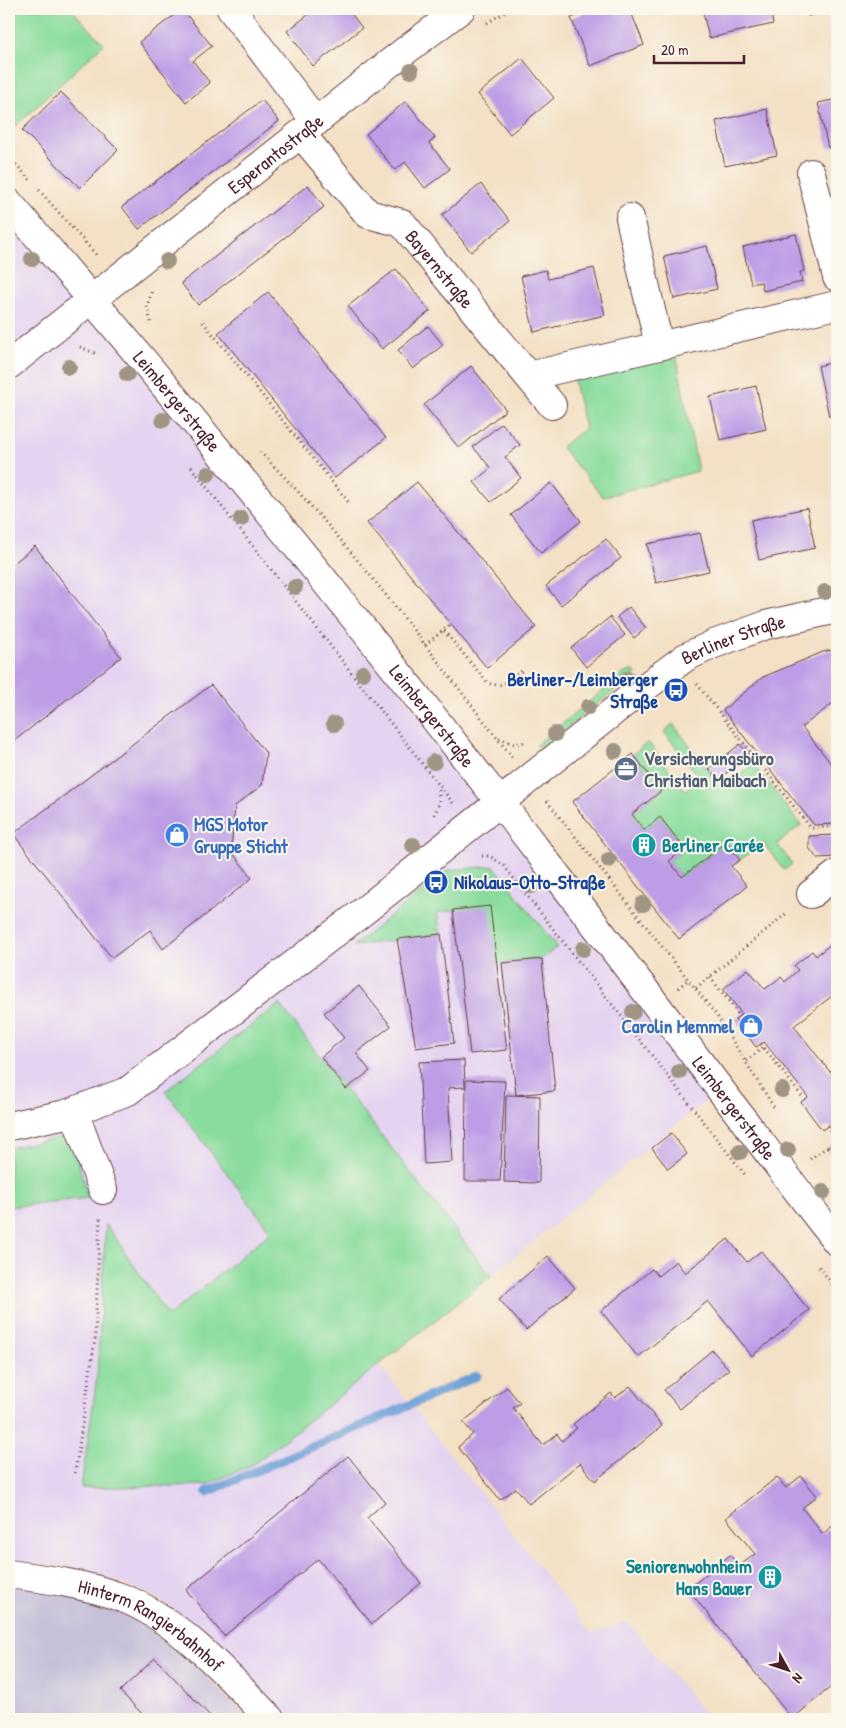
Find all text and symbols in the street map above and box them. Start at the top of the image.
scale bar [654,32,744,64]
text: 20 m [661,39,688,60]
street label: Esperantostraße [222,107,329,200]
street label: Bayernstraße [400,224,480,314]
street label: Leimbergerstraße [128,345,227,458]
street label: Berliner Straße [677,608,788,670]
street label: Leimbergerstraße [384,659,481,773]
place label: Berliner-/Leimberger Straße [507,666,659,715]
bus stop icon: Berliner-/Leimberger Straße [663,677,689,703]
place label: Versicherungsbüro Christian Maibach [644,745,774,793]
office icon: Versicherungsbüro Christian Maibach [613,756,639,782]
place label: MGS Motor Gruppe Sticht [194,811,289,860]
shop icon: MGS Motor Gruppe Sticht [164,822,190,848]
building icon: Berliner Carée [631,832,657,858]
place label: Berliner Carée [662,832,764,858]
bus stop icon: Nikolaus-Otto-Straße [423,869,449,895]
place label: Nikolaus-Otto-Straße [454,869,606,896]
place label: Carolin Memmel [622,1013,735,1039]
shop icon: Carolin Memmel [738,1013,764,1039]
street label: Leimbergerstraße [686,1051,783,1166]
place label: Seniorenwohnheim Hans Bauer [626,1553,753,1601]
building icon: Seniorenwohnheim Hans Bauer [757,1564,783,1590]
street label: Hinterm Rangierbahnhof [76,1573,230,1678]
north arrow [764,1646,814,1696]
text: N [788,1670,808,1688]

